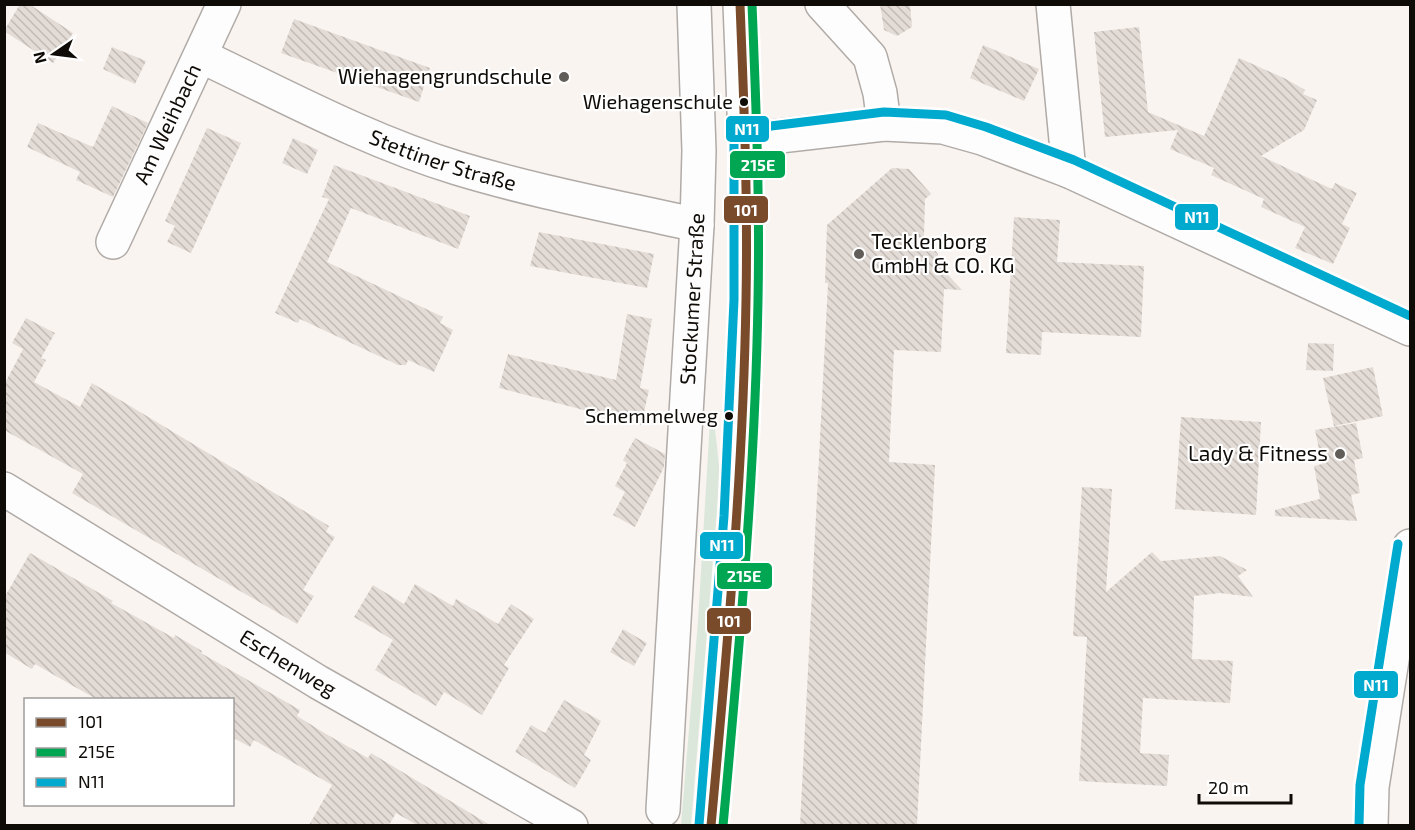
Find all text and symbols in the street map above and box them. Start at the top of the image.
north arrow [24,24,84,84]
text: N [28,50,50,66]
street label: Am Weihbach [128,59,205,188]
place label: Wiehagengrundschule [338,63,552,88]
marker: Wiehagengrundschule [557,70,571,84]
place label: Wiehagenschule [583,89,733,113]
marker: Wiehagenschule [738,96,750,108]
line badge: N11 [725,115,770,143]
text: N11 [734,119,760,138]
street label: Stettiner Straße [366,123,519,195]
line badge: 215E [729,150,786,179]
text: 215E [741,155,775,174]
line badge: 101 [723,195,769,224]
text: 101 [734,200,758,219]
line badge: N11 [1174,203,1219,231]
text: N11 [1184,207,1210,226]
street label: Stockumer Straße [674,213,708,385]
place label: Tecklenborg GmbH & CO. KG [871,228,1014,277]
marker: Tecklenborg GmbH & CO. KG [852,247,866,261]
place label: Schemmelweg [585,403,718,427]
marker: Schemmelweg [723,410,735,422]
place label: Lady & Fitness [1188,440,1328,465]
marker: Lady & Fitness [1333,447,1347,461]
line badge: N11 [699,531,744,560]
text: N11 [709,535,735,554]
line badge: 215E [716,562,773,590]
text: 215E [727,566,761,585]
line badge: 101 [706,607,752,635]
text: 101 [717,611,741,630]
street label: Eschenweg [236,623,341,701]
line badge: N11 [1353,670,1399,699]
text: N11 [1363,675,1389,694]
legend [24,698,234,806]
text: 101 [78,710,103,732]
text: 215E [78,740,115,762]
scale bar [1199,767,1290,805]
text: N11 [78,770,105,792]
text: 20 m [1208,776,1249,798]

